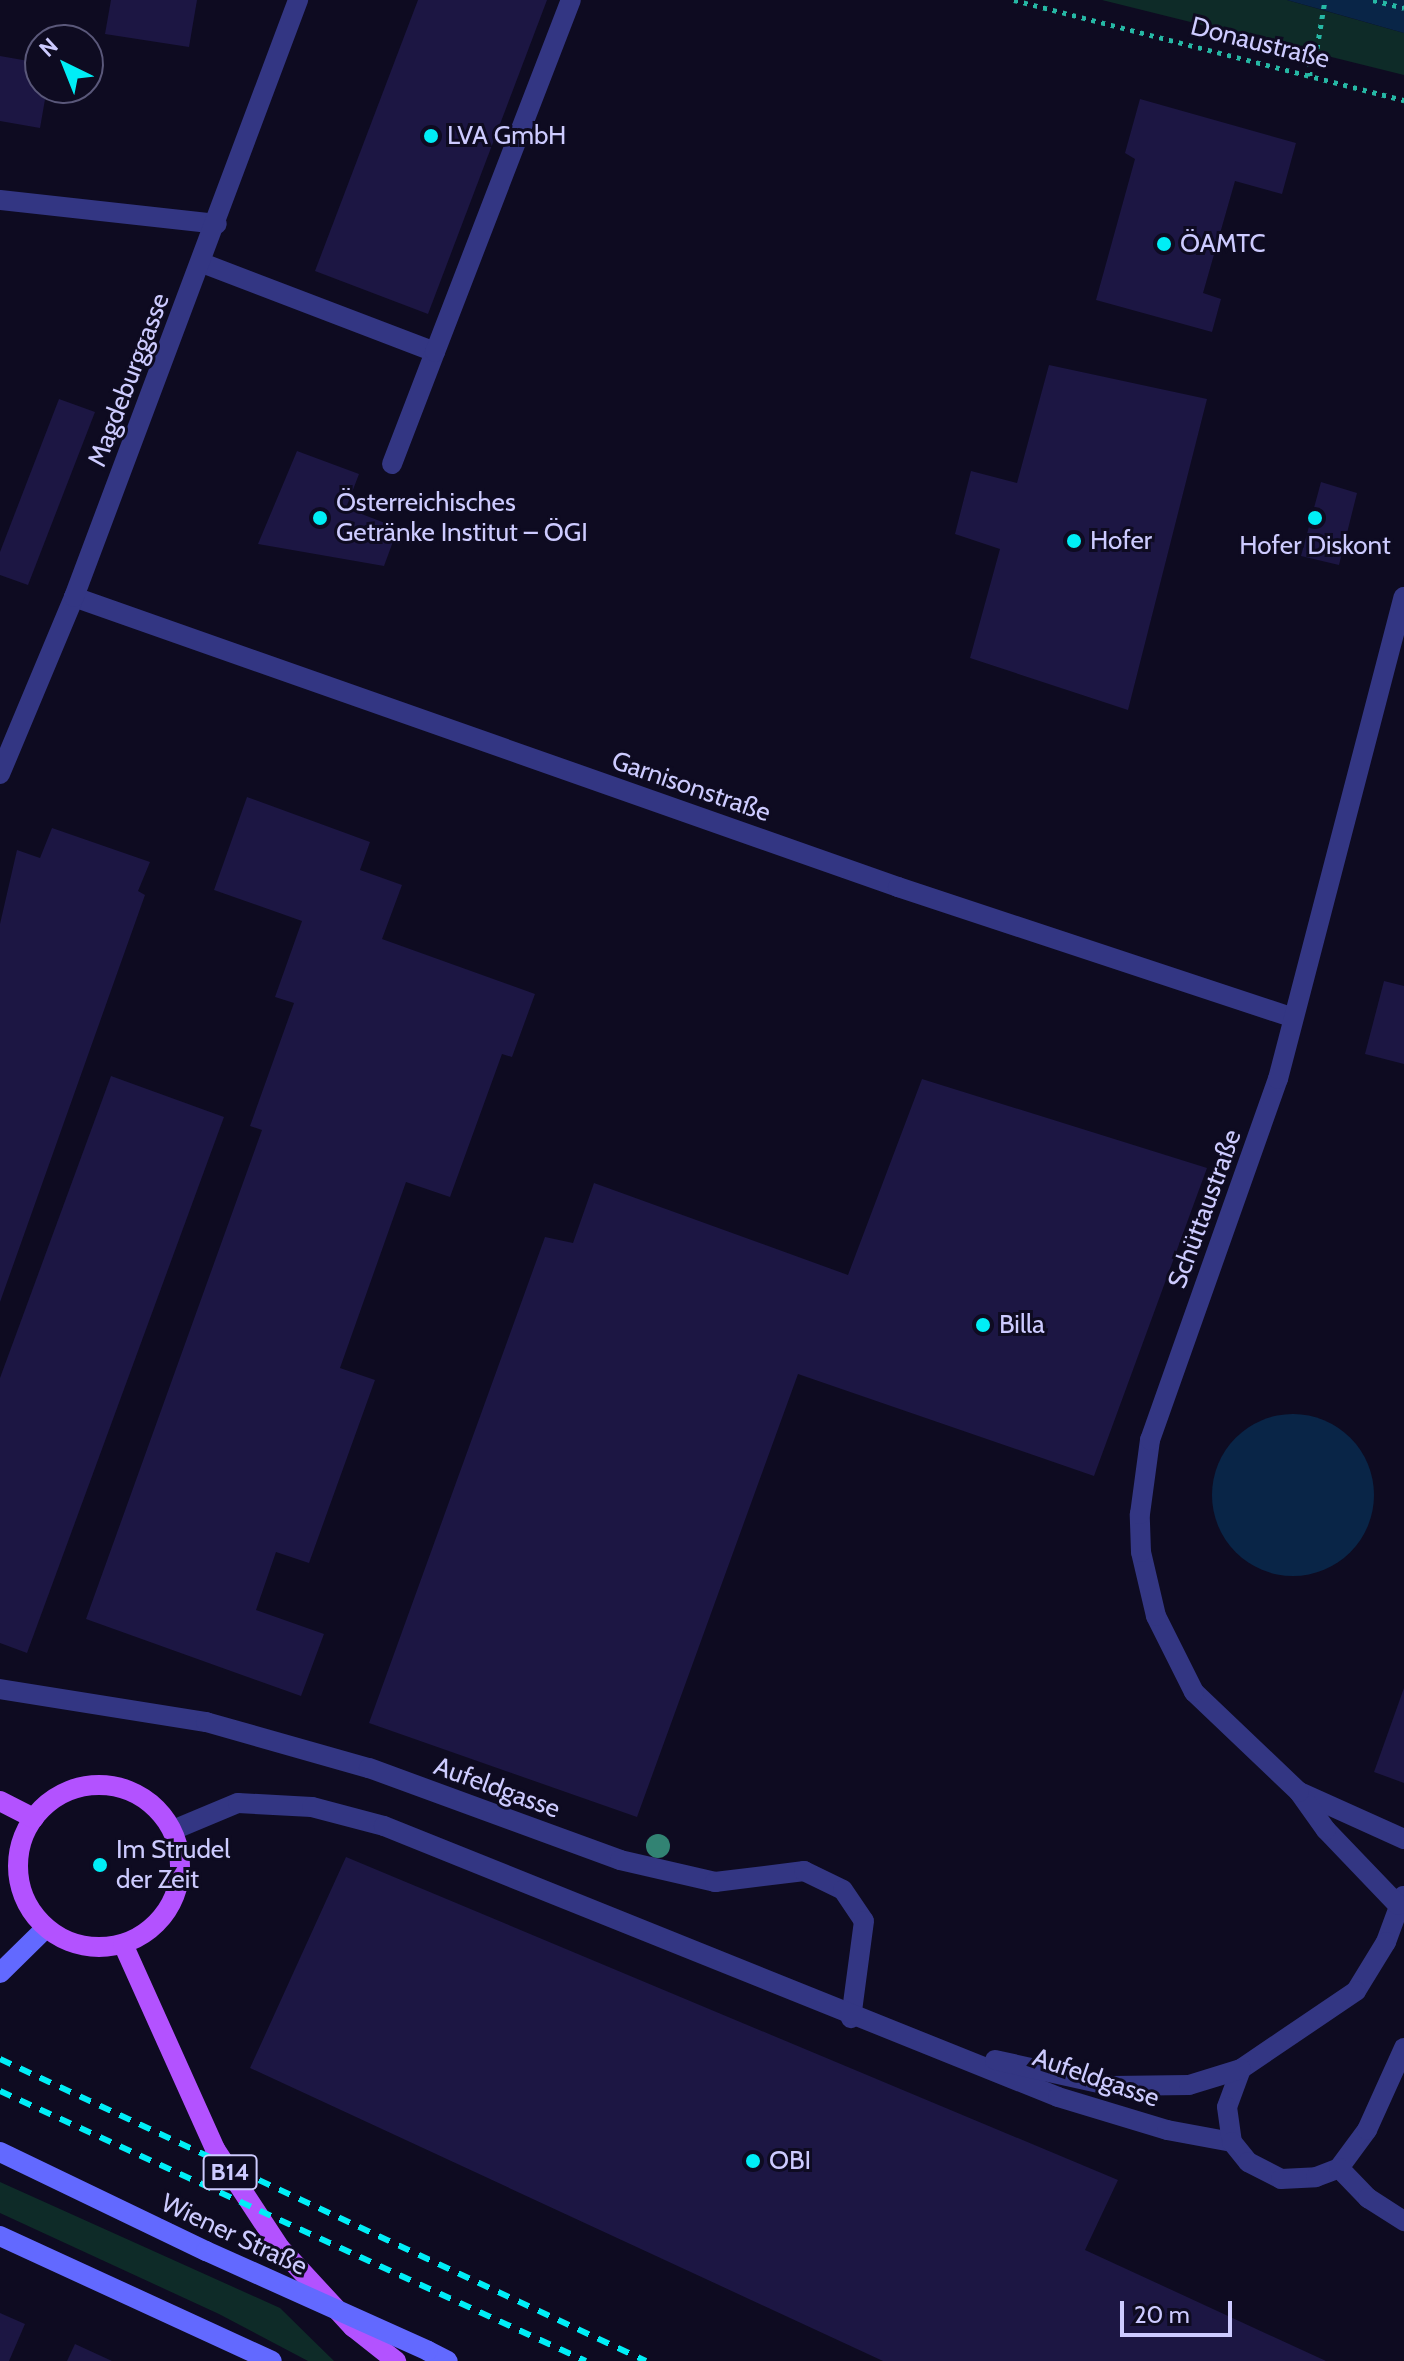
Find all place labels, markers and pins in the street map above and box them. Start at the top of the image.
place label: LVA GmbH [447,120,566,152]
marker: LVA GmbH [422,127,440,145]
place label: ÖAMTC [1180,228,1265,260]
marker: ÖAMTC [1155,235,1173,253]
place label: Österreichisches Getränke Institut – ÖGI [336,487,588,548]
marker: Österreichisches Getränke Institut – ÖGI [311,509,329,527]
marker: Hofer Diskont [1306,509,1324,527]
place label: Hofer [1090,525,1152,557]
place label: Hofer Diskont [1239,530,1391,562]
marker: Hofer [1065,532,1083,550]
place label: Billa [999,1309,1045,1341]
marker: Billa [974,1316,992,1334]
place label: Im Strudel der Zeit [116,1834,230,1896]
marker: Im Strudel der Zeit [91,1856,109,1874]
place label: OBI [769,2145,811,2177]
marker: OBI [744,2152,762,2170]

